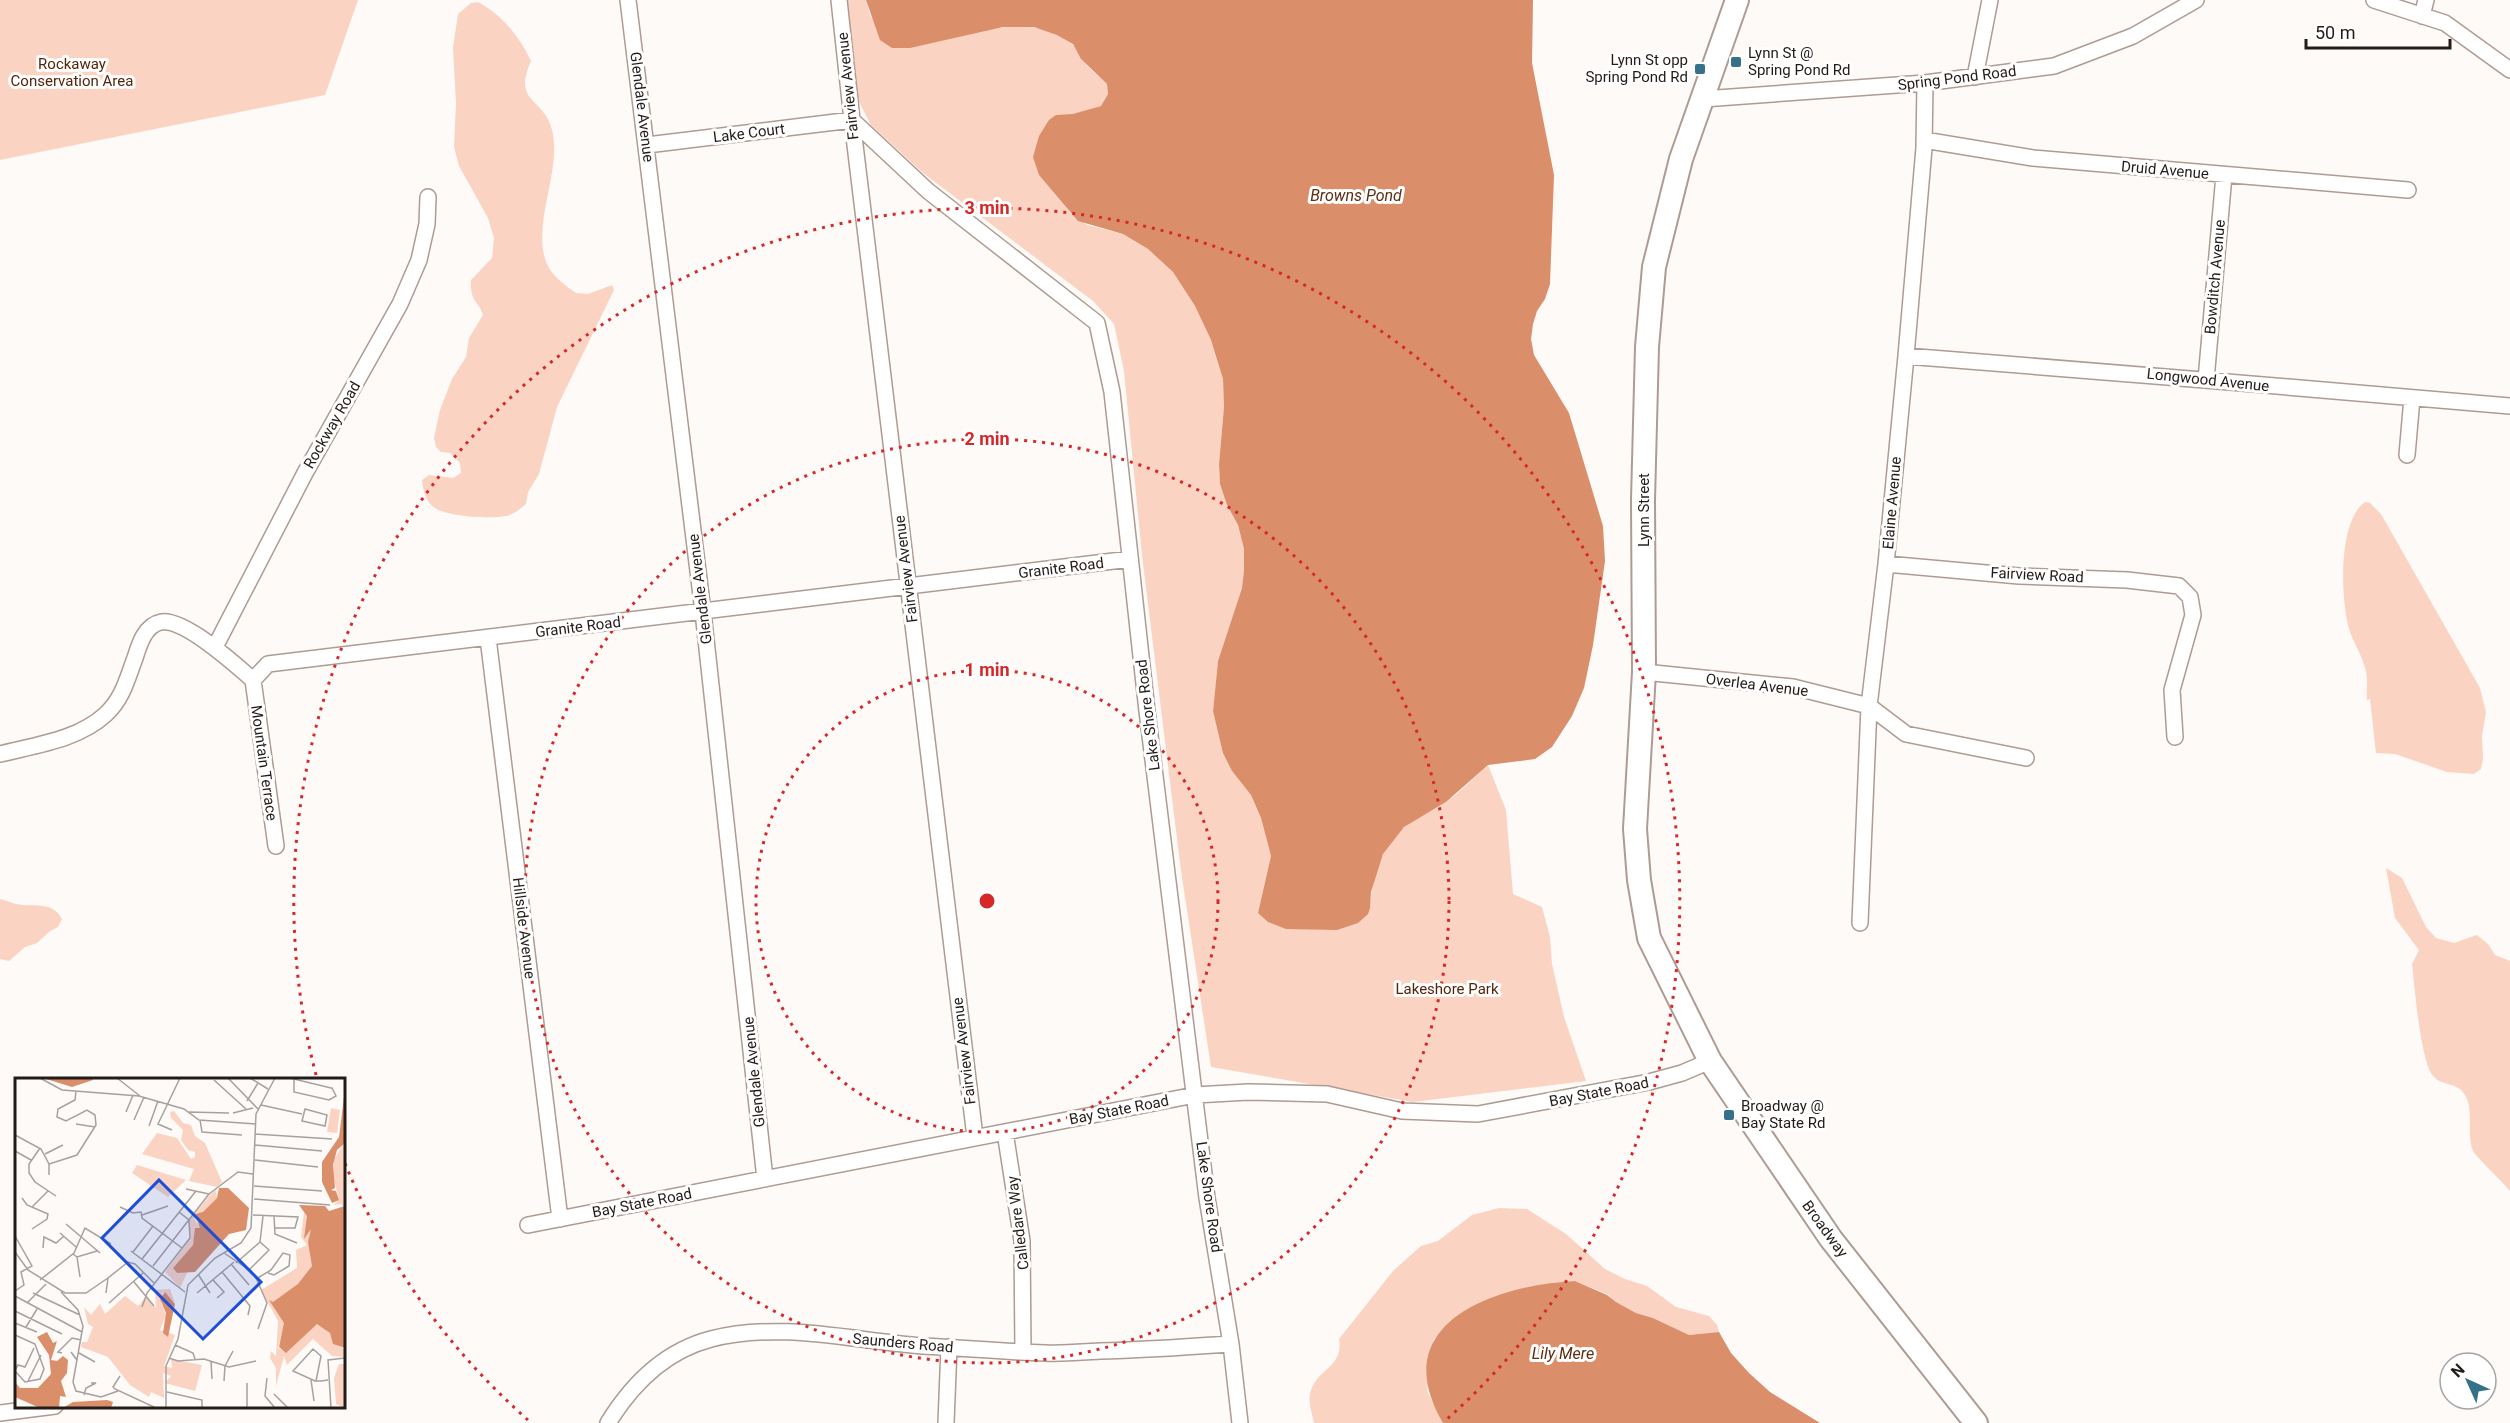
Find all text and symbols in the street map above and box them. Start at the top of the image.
scale bar [2306,12,2450,50]
text: 50 m [2315,22,2355,43]
street label: Fairview Avenue [833,31,863,141]
place label: Lynn St @ Spring Pond Rd [1748,44,1851,79]
street label: Glendale Avenue [626,51,658,163]
place label: Lynn St opp Spring Pond Rd [1585,51,1688,86]
park label: Rockaway Conservation Area [11,55,133,90]
marker: Lynn St @ Spring Pond Rd [1729,55,1743,69]
marker: Lynn St opp Spring Pond Rd [1693,62,1707,76]
street label: Spring Pond Road [1897,62,2017,94]
street label: Lake Court [712,120,786,146]
street label: Druid Avenue [2120,157,2210,183]
water label: Browns Pond [1310,186,1402,205]
text: 3 min [964,197,1010,218]
street label: Bowditch Avenue [2201,219,2229,335]
street label: Longwood Avenue [2146,365,2270,395]
street label: Rockway Road [300,378,364,472]
text: 2 min [964,428,1010,449]
street label: Elaine Avenue [1879,456,1905,550]
street label: Lynn Street [1635,473,1653,547]
street label: Fairview Avenue [890,514,922,624]
street label: Glendale Avenue [684,533,716,645]
street label: Granite Road [1017,554,1105,582]
street label: Fairview Road [1990,564,2084,586]
street label: Granite Road [534,613,622,641]
street label: Lake Shore Road [1132,658,1164,772]
text: 1 min [964,659,1010,680]
street label: Overlea Avenue [1705,670,1809,700]
street label: Mountain Terrace [247,704,281,822]
street label: Hillside Avenue [509,876,539,980]
centre of rings [977,891,997,911]
park label: Lakeshore Park [1395,980,1499,998]
street label: Fairview Avenue [948,996,980,1106]
street label: Glendale Avenue [739,1016,769,1128]
street label: Bay State Road [1548,1074,1650,1110]
inset map [15,1078,345,1408]
street label: Bay State Road [1068,1092,1170,1128]
place label: Broadway @ Bay State Rd [1741,1097,1825,1132]
marker: Broadway @ Bay State Rd [1722,1108,1736,1122]
street label: Lake Shore Road [1192,1140,1226,1254]
street label: Calledare Way [1003,1175,1033,1271]
street label: Bay State Road [591,1185,693,1221]
street label: Broadway [1798,1197,1852,1261]
street label: Saunders Road [852,1330,954,1356]
water label: Lily Mere [1532,1344,1594,1363]
north arrow [2438,1351,2498,1411]
text: N [2447,1360,2468,1381]

